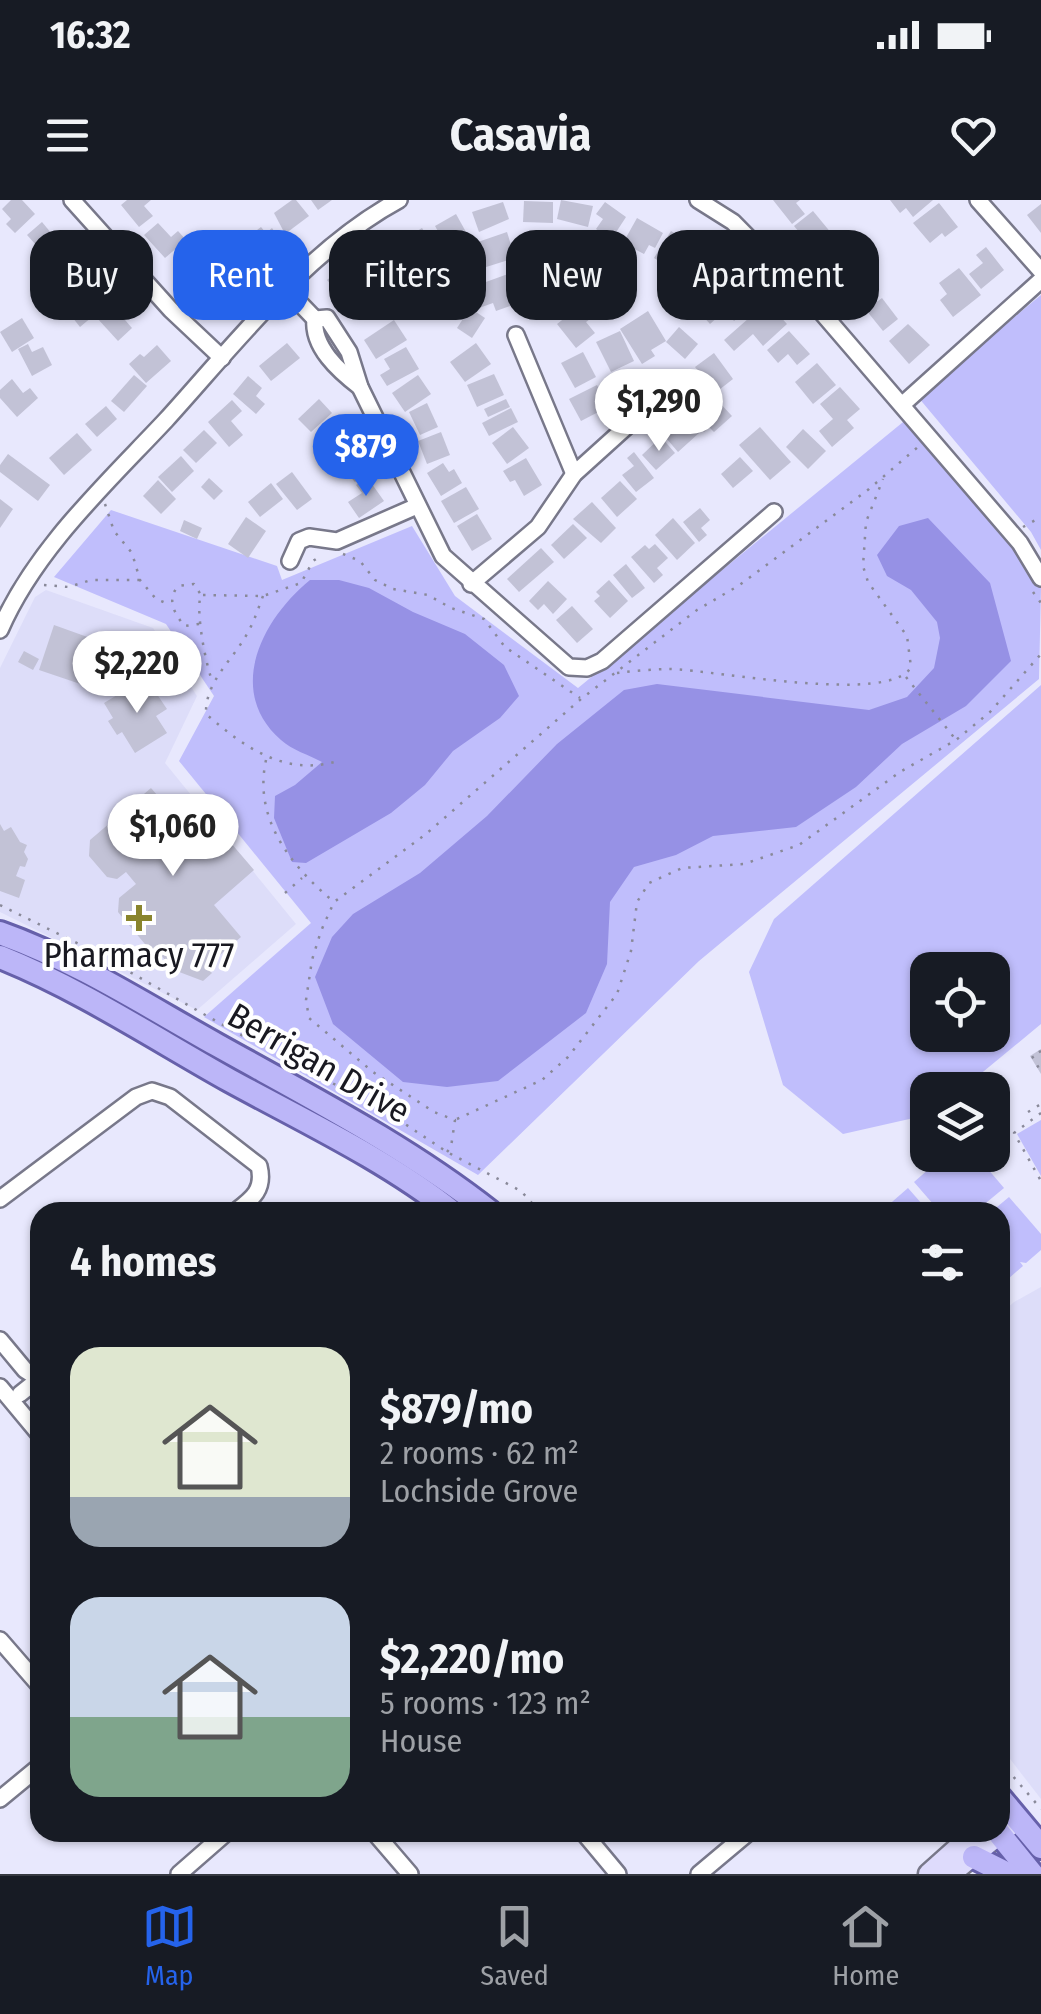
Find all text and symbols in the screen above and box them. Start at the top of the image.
text: 16:32 [50,12,131,58]
icon: menu [40,108,95,163]
text: Casavia [450,108,591,162]
icon: heart [946,108,1001,163]
chip: Buy [30,230,153,320]
chip: Rent [173,230,309,320]
chip: Filters [329,230,486,320]
chip: New [506,230,637,320]
chip: Apartment [657,230,879,320]
pin: $1,290 [578,369,740,454]
text: $1,290 [617,382,701,420]
pin: $879 [307,414,425,499]
text: $879 [335,427,397,465]
pin: $2,220 [56,631,218,716]
text: $2,220 [95,644,179,682]
pin: $1,060 [92,794,254,879]
text: $1,060 [130,807,216,845]
marker: Pharmacy 777 [128,907,150,929]
place label: Pharmacy 777 [43,934,235,976]
map controls [910,952,1010,1172]
button: locate [910,952,1010,1052]
street label: Berrigan Drive [220,994,418,1132]
button: layers [910,1072,1010,1172]
icon: filters [915,1235,970,1290]
text: 4 homes [70,1237,217,1287]
text: $879/mo [380,1384,533,1434]
icon: home [150,1387,270,1507]
text: 2 rooms · 62 m² [380,1434,579,1472]
text: Lochside Grove [380,1472,578,1510]
text: $2,220/mo [380,1634,564,1684]
icon: home [150,1637,270,1757]
text: 5 rooms · 123 m² [380,1684,591,1722]
text: House [380,1722,462,1760]
tab: Map [142,1899,197,1992]
tab: Saved [480,1899,549,1992]
tab: Home [832,1899,899,1992]

